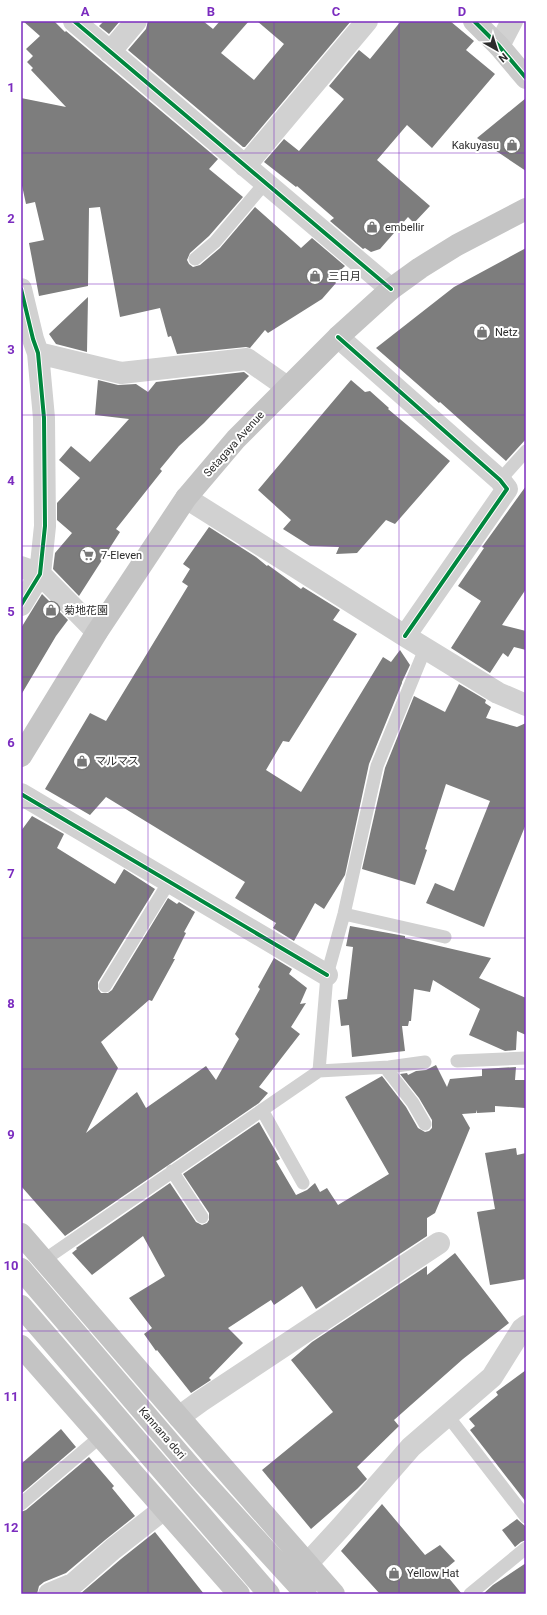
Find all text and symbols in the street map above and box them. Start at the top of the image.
text: A [81,4,90,19]
text: B [207,4,215,19]
text: C [332,4,341,19]
text: D [458,4,466,19]
north arrow [477,30,517,70]
text: N [496,50,510,65]
text: 1 [7,80,15,95]
shop icon: Kakuyasu [502,135,522,155]
place label: Kakuyasu [452,139,499,152]
text: 2 [7,211,15,226]
shop icon: embellir [362,217,382,237]
place label: embellir [385,221,425,234]
shop icon: 三日月 [305,266,325,286]
place label: 三日月 [328,270,361,283]
shop icon: Netz [472,322,492,342]
place label: Netz [495,326,518,339]
text: 3 [7,342,15,357]
street label: Setagaya Avenue [201,408,267,480]
text: 4 [7,473,15,488]
supermarket icon: 7-Eleven [78,545,98,565]
place label: 7-Eleven [101,549,142,562]
shop icon: 菊地花園 [41,600,61,620]
text: 5 [7,604,15,619]
place label: 菊地花園 [64,604,108,617]
text: 6 [7,735,15,750]
shop icon: マルマス [72,751,92,771]
place label: マルマス [95,755,139,768]
text: 7 [7,866,15,881]
text: 8 [7,996,15,1011]
text: 9 [7,1127,15,1142]
text: 10 [4,1258,18,1273]
text: 11 [4,1389,18,1404]
street label: Kannana dori [136,1404,188,1462]
text: 12 [4,1520,18,1535]
shop icon: Yellow Hat [384,1563,404,1583]
place label: Yellow Hat [407,1567,460,1580]

